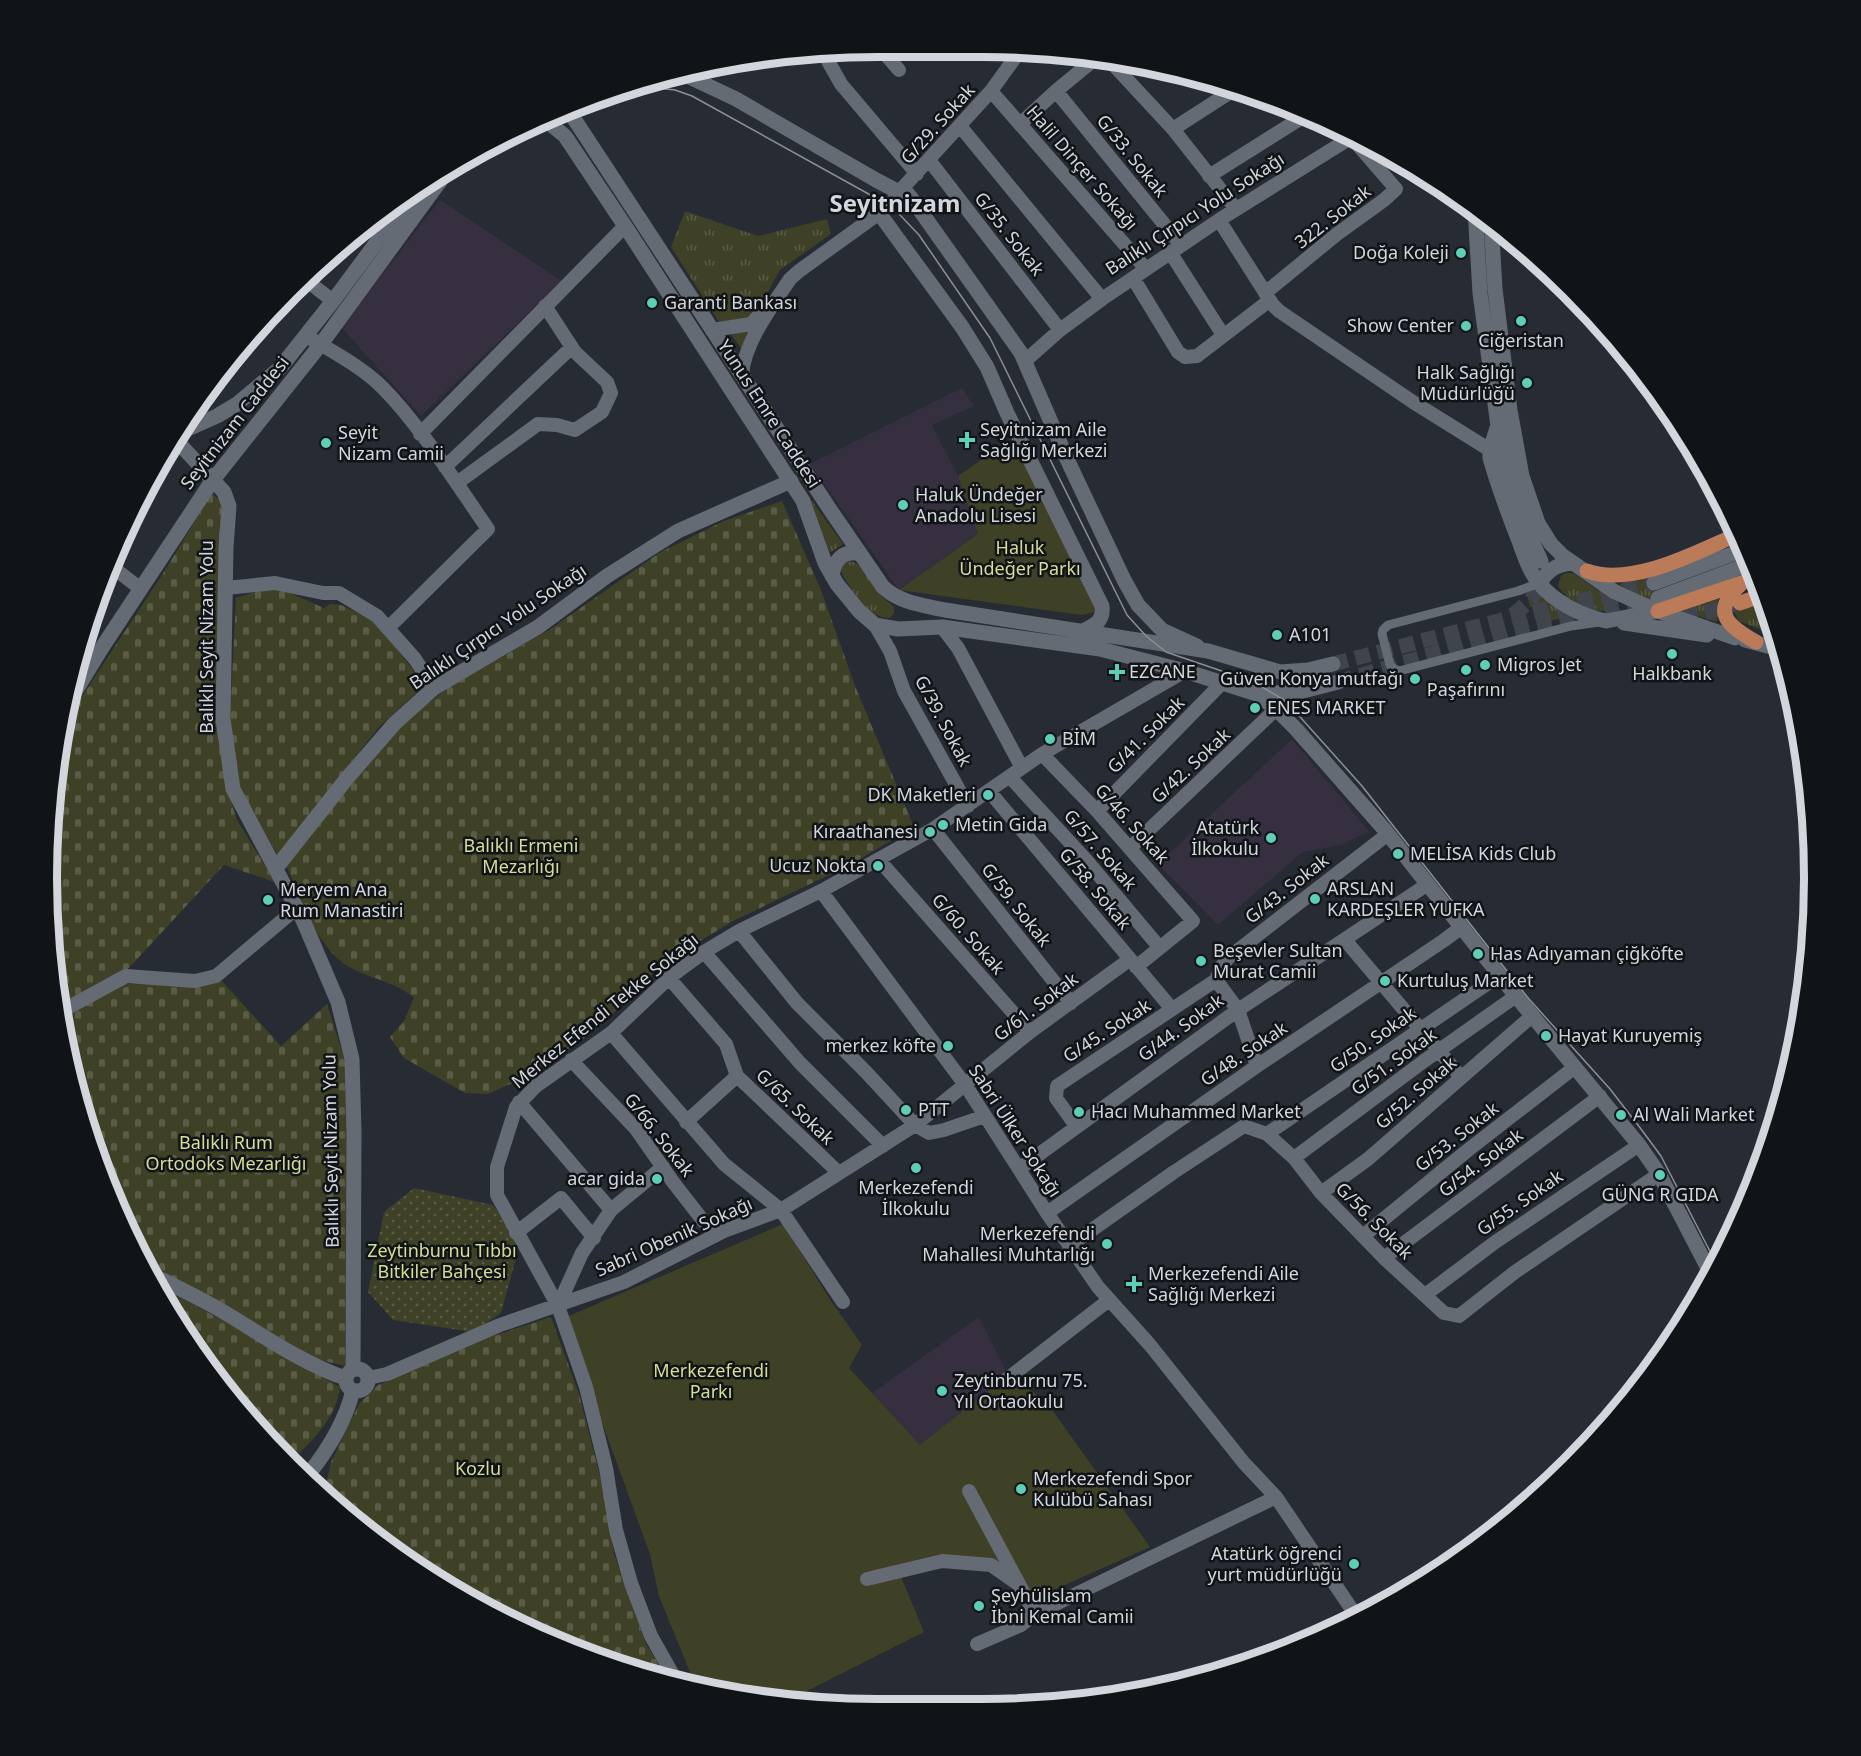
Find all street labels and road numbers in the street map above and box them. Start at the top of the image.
street label: G/29. Sokak [895,78,980,169]
street label: Halil Dinçer Sokağı [1022,100,1144,235]
street label: G/33. Sokak [1092,109,1174,202]
street label: Balıklı Çırpıcı Yolu Sokağı [1100,146,1288,280]
street label: 322. Sokak [1289,179,1376,254]
street label: G/35. Sokak [970,187,1050,280]
street label: Yunus Emre Caddesi [713,335,827,492]
street label: Seyitnizam Caddesi [175,351,294,494]
street label: Balıklı Seyit Nizam Yolu [194,540,218,734]
street label: Balıklı Çırpıcı Yolu Sokağı [404,558,591,694]
street label: G/39. Sokak [910,671,978,771]
street label: G/41. Sokak [1101,690,1189,778]
street label: G/42. Sokak [1146,722,1235,808]
street label: G/46. Sokak [1090,778,1175,869]
street label: G/57. Sokak [1059,804,1143,895]
street label: G/58. Sokak [1054,842,1137,935]
street label: G/43. Sokak [1240,848,1333,928]
street label: G/59. Sokak [977,858,1057,951]
street label: G/60. Sokak [927,888,1011,979]
street label: Merkez Efendi Tekke Sokağı [506,927,703,1093]
street label: G/61. Sokak [988,966,1083,1046]
street label: G/44. Sokak [1133,988,1228,1066]
street label: G/45. Sokak [1058,993,1155,1067]
street label: G/50. Sokak [1325,1000,1421,1078]
street label: G/48. Sokak [1195,1015,1292,1091]
street label: G/51. Sokak [1346,1022,1441,1100]
street label: G/52. Sokak [1370,1050,1461,1134]
street label: Balıklı Seyit Nizam Yolu [316,1054,344,1248]
street label: Sabri Ülker Sokağı [964,1059,1068,1201]
street label: G/65. Sokak [751,1063,840,1150]
street label: G/66. Sokak [620,1088,700,1181]
street label: G/53. Sokak [1410,1096,1503,1176]
street label: G/54. Sokak [1433,1122,1528,1202]
street label: G/55. Sokak [1472,1163,1568,1241]
street label: G/56. Sokak [1331,1176,1419,1264]
street label: Sabri Obenik Sokağı [591,1191,756,1281]

